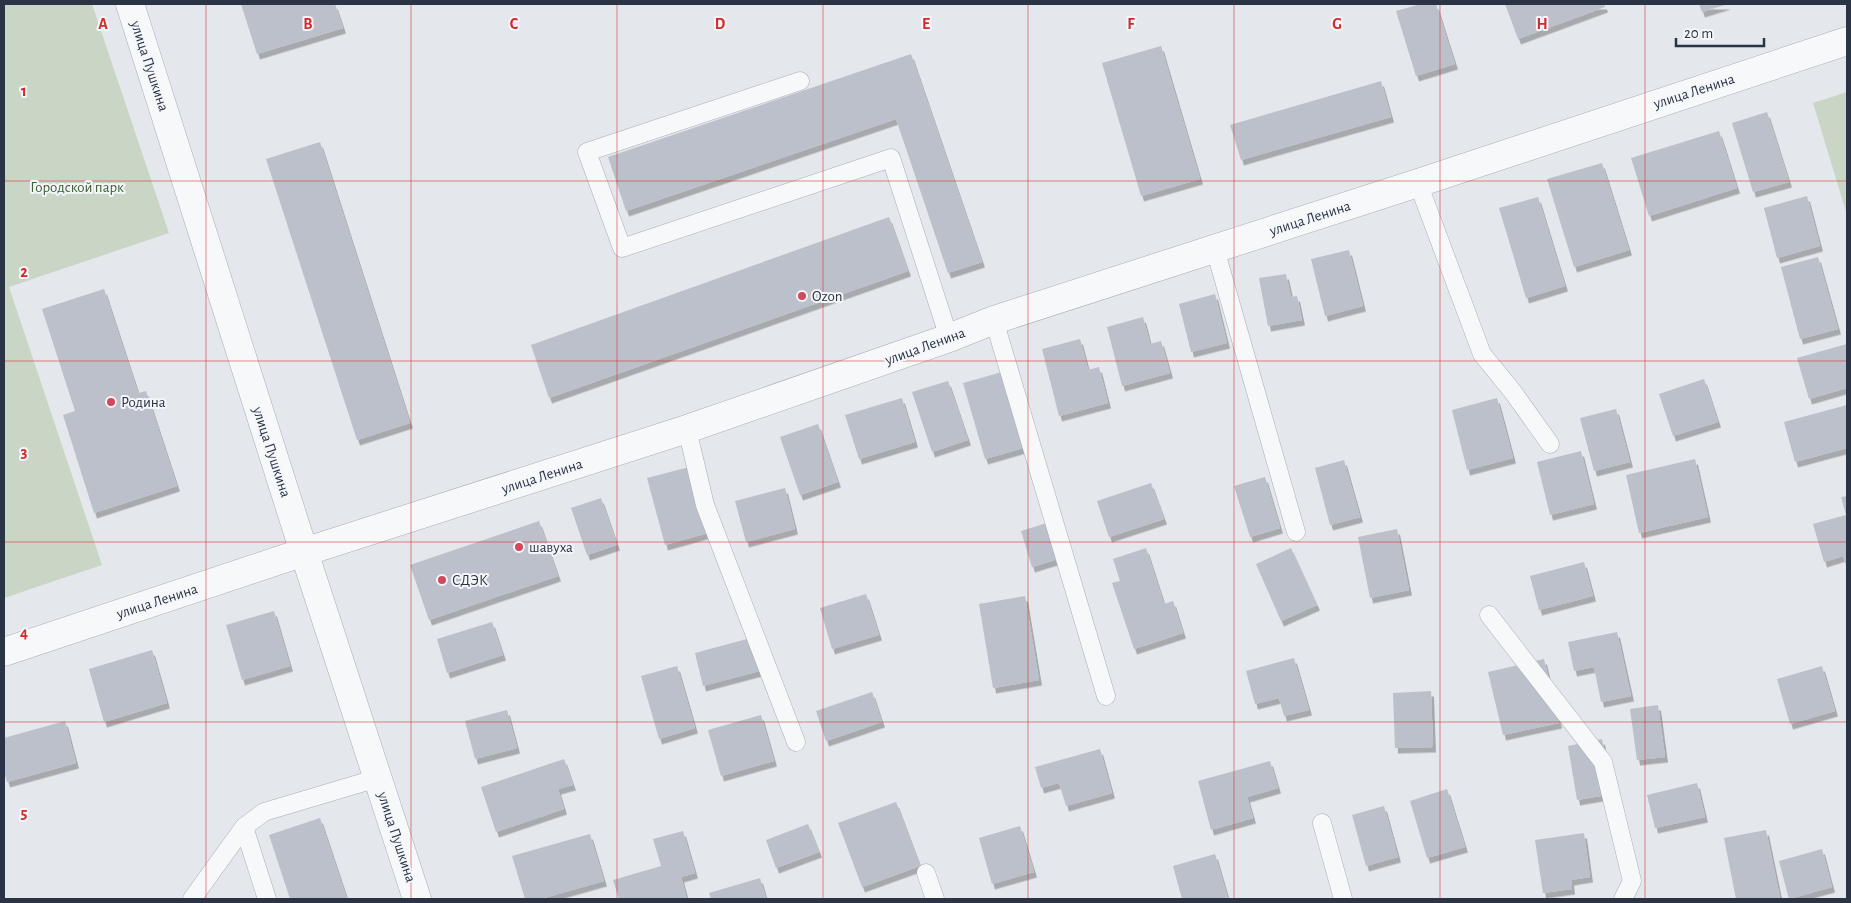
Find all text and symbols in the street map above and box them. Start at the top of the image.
scale bar [1676,15,1764,47]
text: A [98,16,108,32]
text: B [303,16,313,32]
text: C [510,16,519,32]
text: D [715,16,726,32]
text: E [922,16,930,32]
text: F [1127,16,1135,32]
text: G [1332,16,1342,32]
text: H [1536,16,1548,32]
street label: улица Пушкина [128,18,171,113]
text: 20 m [1684,26,1713,41]
street label: улица Ленина [1651,71,1737,112]
text: 1 [21,83,27,99]
park label: Городской парк [30,180,124,195]
street label: улица Ленина [1267,198,1353,239]
text: 2 [20,264,28,280]
place label: Ozon [812,289,842,304]
marker: Ozon [796,290,808,302]
street label: улица Ленина [882,325,967,368]
place label: Родина [121,395,166,410]
marker: Родина [105,396,117,408]
street label: улица Пушкина [250,404,293,499]
text: 3 [21,444,28,460]
street label: улица Ленина [499,456,585,497]
place label: шавуха [529,540,573,555]
marker: шавуха [513,541,525,553]
place label: СДЭК [452,573,488,588]
marker: СДЭК [436,574,448,586]
street label: улица Ленина [114,581,200,622]
text: 4 [20,625,28,641]
street label: улица Пушкина [375,789,418,884]
text: 5 [21,805,28,821]

